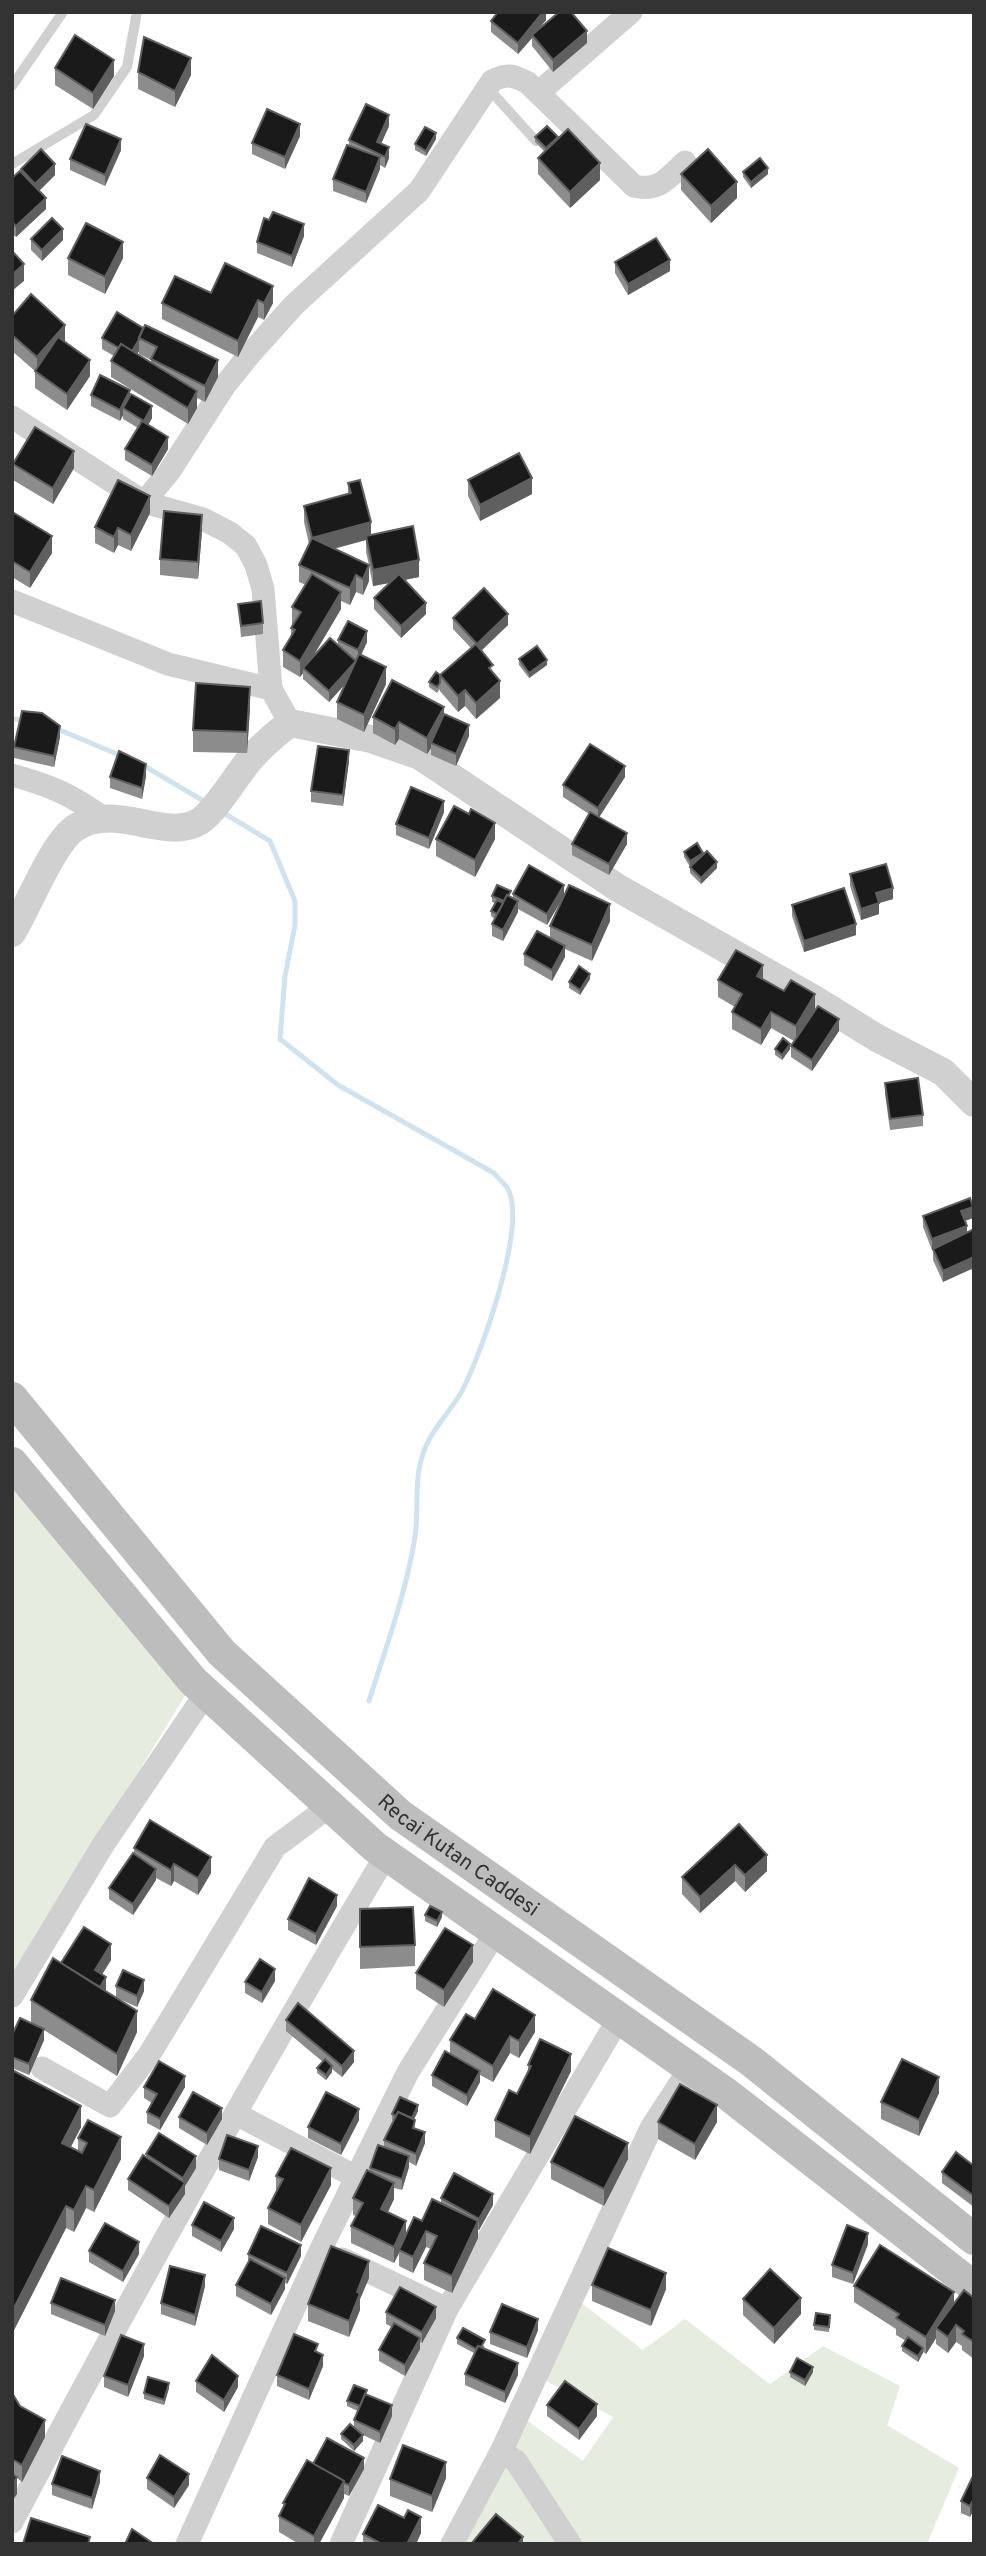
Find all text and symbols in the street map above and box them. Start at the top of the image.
street label: Recai Kutan Caddesi [371,1789,544,1923]

